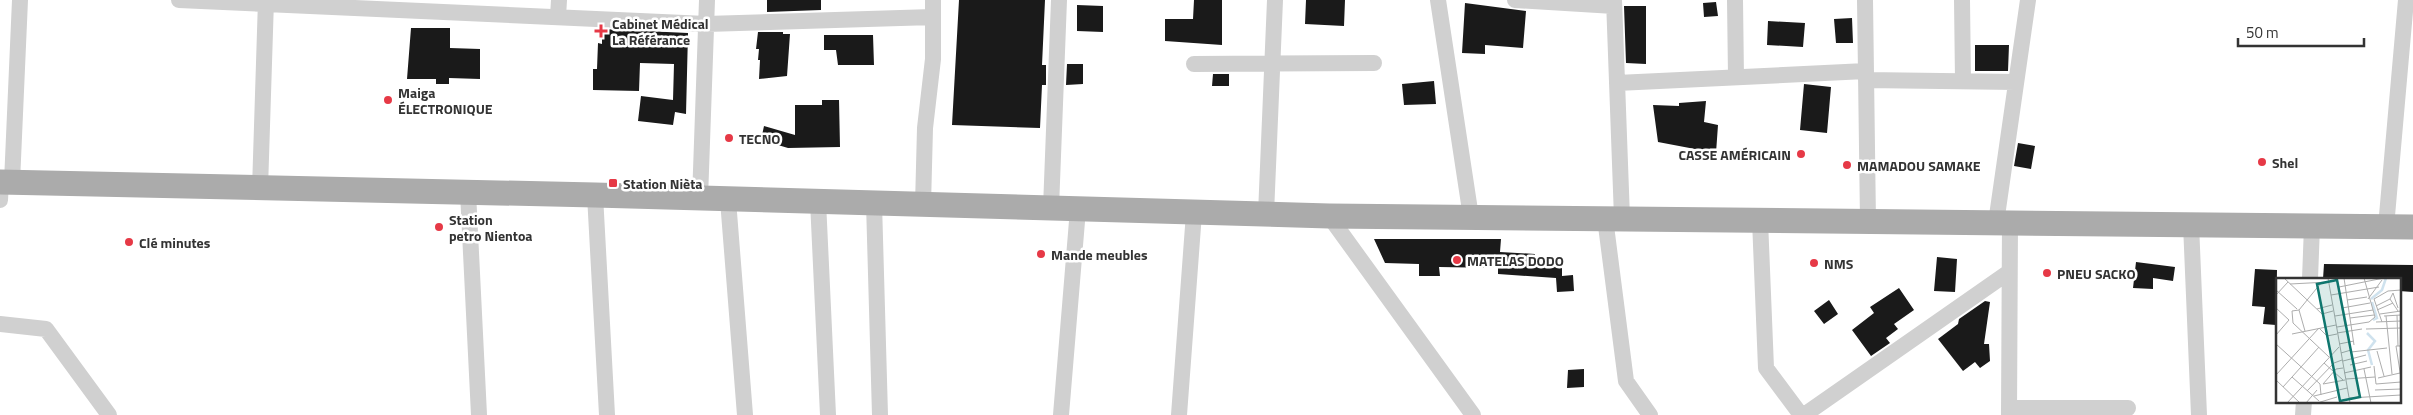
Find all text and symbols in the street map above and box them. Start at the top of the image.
place label: Cabinet Médical La Référance [612,13,709,50]
scale bar [2238,15,2364,47]
text: 50 m [2246,21,2279,44]
marker: Cabinet Médical La Référance [594,24,608,38]
place label: Maiga ÉLECTRONIQUE [398,82,493,119]
marker: Maiga ÉLECTRONIQUE [382,94,394,106]
place label: TECNO [739,128,780,149]
marker: TECNO [723,132,735,144]
place label: CASSE AMÉRICAIN [1678,144,1791,165]
marker: CASSE AMÉRICAIN [1795,148,1807,160]
place label: Shel [2272,152,2298,173]
place label: MAMADOU SAMAKE [1857,155,1981,176]
marker: Shel [2256,156,2268,168]
marker: MAMADOU SAMAKE [1841,159,1853,171]
place label: Station Nièta [623,173,702,194]
marker: Station Nièta [607,177,619,189]
place label: Station petro Nientoa [449,209,532,246]
marker: Station petro Nientoa [433,221,445,233]
place label: Clé minutes [139,232,211,253]
marker: Clé minutes [123,236,135,248]
place label: Mande meubles [1051,244,1148,265]
marker: Mande meubles [1035,248,1047,260]
place label: MATELAS DODO [1467,250,1564,271]
place label: NMS [1824,253,1854,274]
marker: MATELAS DODO [1451,254,1463,266]
marker: NMS [1808,257,1820,269]
place label: PNEU SACKO [2057,263,2136,284]
marker: PNEU SACKO [2041,267,2053,279]
inset map [2276,278,2400,402]

